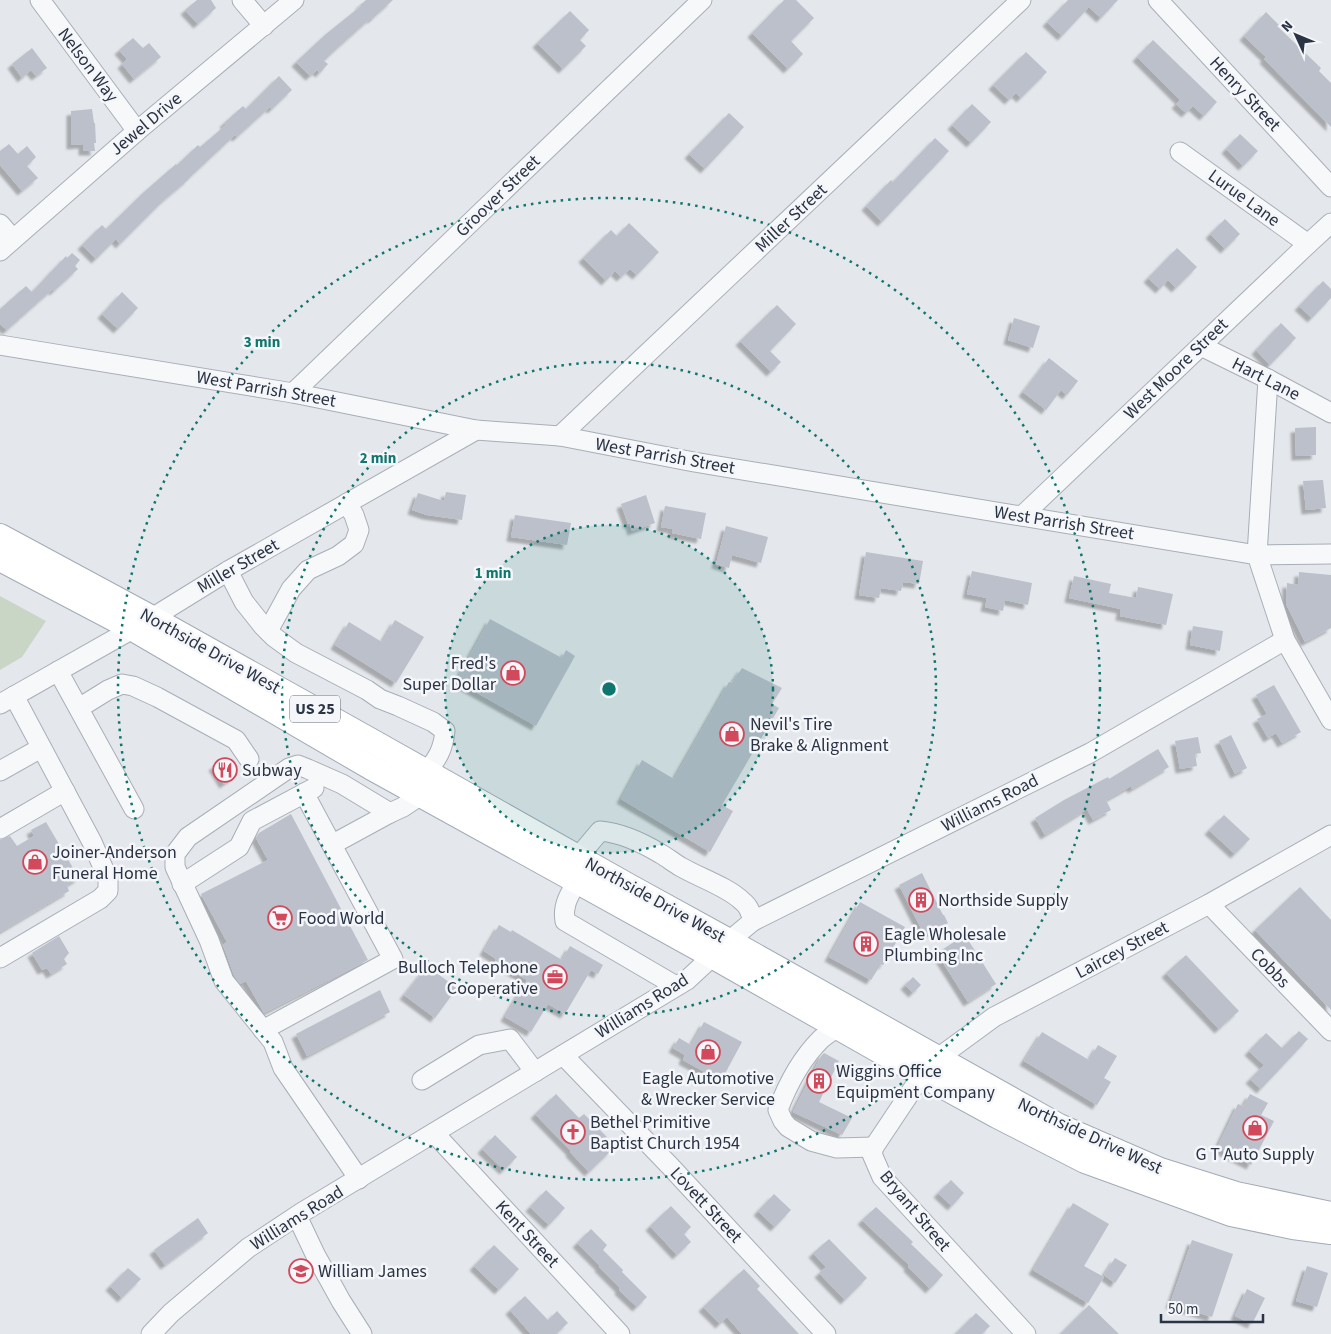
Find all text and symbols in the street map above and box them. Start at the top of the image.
north arrow [1271,10,1321,60]
text: N [1277,16,1298,37]
street label: Nelson Way [52,23,125,108]
street label: Henry Street [1204,51,1286,137]
street label: Jewel Drive [105,87,187,161]
street label: Groover Street [450,149,546,243]
street label: Lurue Lane [1203,163,1285,233]
street label: Miller Street [749,178,833,258]
street label: West Moore Street [1118,313,1234,425]
text: 3 min [244,332,280,353]
street label: Hart Lane [1228,351,1304,407]
street label: West Parrish Street [194,364,338,414]
street label: West Parrish Street [593,431,737,481]
text: 2 min [360,448,396,469]
street label: West Parrish Street [992,500,1136,546]
street label: Miller Street [193,533,283,599]
text: 1 min [475,563,511,584]
street label: Northside Drive West [135,602,285,700]
place label: Fred's Super Dollar [403,651,497,697]
shop icon: Fred's Super Dollar [500,660,526,686]
centre of rings [600,680,618,698]
road number: US 25 [290,696,340,722]
place label: Nevil's Tire Brake & Alignment [750,712,889,758]
shop icon: Nevil's Tire Brake & Alignment [719,721,745,747]
restaurant icon: Subway [212,757,238,783]
place label: Subway [242,758,302,783]
street label: Williams Road [937,768,1043,838]
place label: Joiner-Anderson Funeral Home [52,840,177,886]
shop icon: Joiner-Anderson Funeral Home [22,849,48,875]
street label: Northside Drive West [580,851,730,949]
building icon: Northside Supply [908,887,934,913]
place label: Northside Supply [938,888,1069,913]
supermarket icon: Food World [267,905,293,931]
place label: Food World [298,906,384,931]
street label: Laircey Street [1071,915,1173,985]
place label: Eagle Wholesale Plumbing Inc [884,922,1006,968]
building icon: Eagle Wholesale Plumbing Inc [853,931,879,957]
street label: Cobbs [1245,942,1295,994]
place label: Bulloch Telephone Cooperative [398,955,538,1001]
office icon: Bulloch Telephone Cooperative [542,964,568,990]
street label: Williams Road [590,967,694,1045]
shop icon: Eagle Automotive & Wrecker Service [695,1039,721,1065]
place label: Wiggins Office Equipment Company [836,1059,996,1105]
place label: Eagle Automotive & Wrecker Service [641,1066,775,1112]
building icon: Wiggins Office Equipment Company [806,1068,832,1094]
street label: Northside Drive West [1014,1092,1166,1180]
place label: Bethel Primitive Baptist Church 1954 [590,1110,740,1156]
shop icon: G T Auto Supply [1242,1115,1268,1141]
church icon: Bethel Primitive Baptist Church 1954 [560,1119,586,1145]
place label: G T Auto Supply [1196,1142,1315,1167]
street label: Lovett Street [664,1161,748,1249]
street label: Bryant Street [874,1165,956,1257]
street label: Williams Road [245,1179,349,1257]
street label: Kent Street [489,1195,565,1273]
school or university icon: William James [288,1258,314,1284]
place label: William James [318,1259,427,1284]
scale bar [1161,1292,1264,1324]
text: 50 m [1168,1299,1198,1320]

